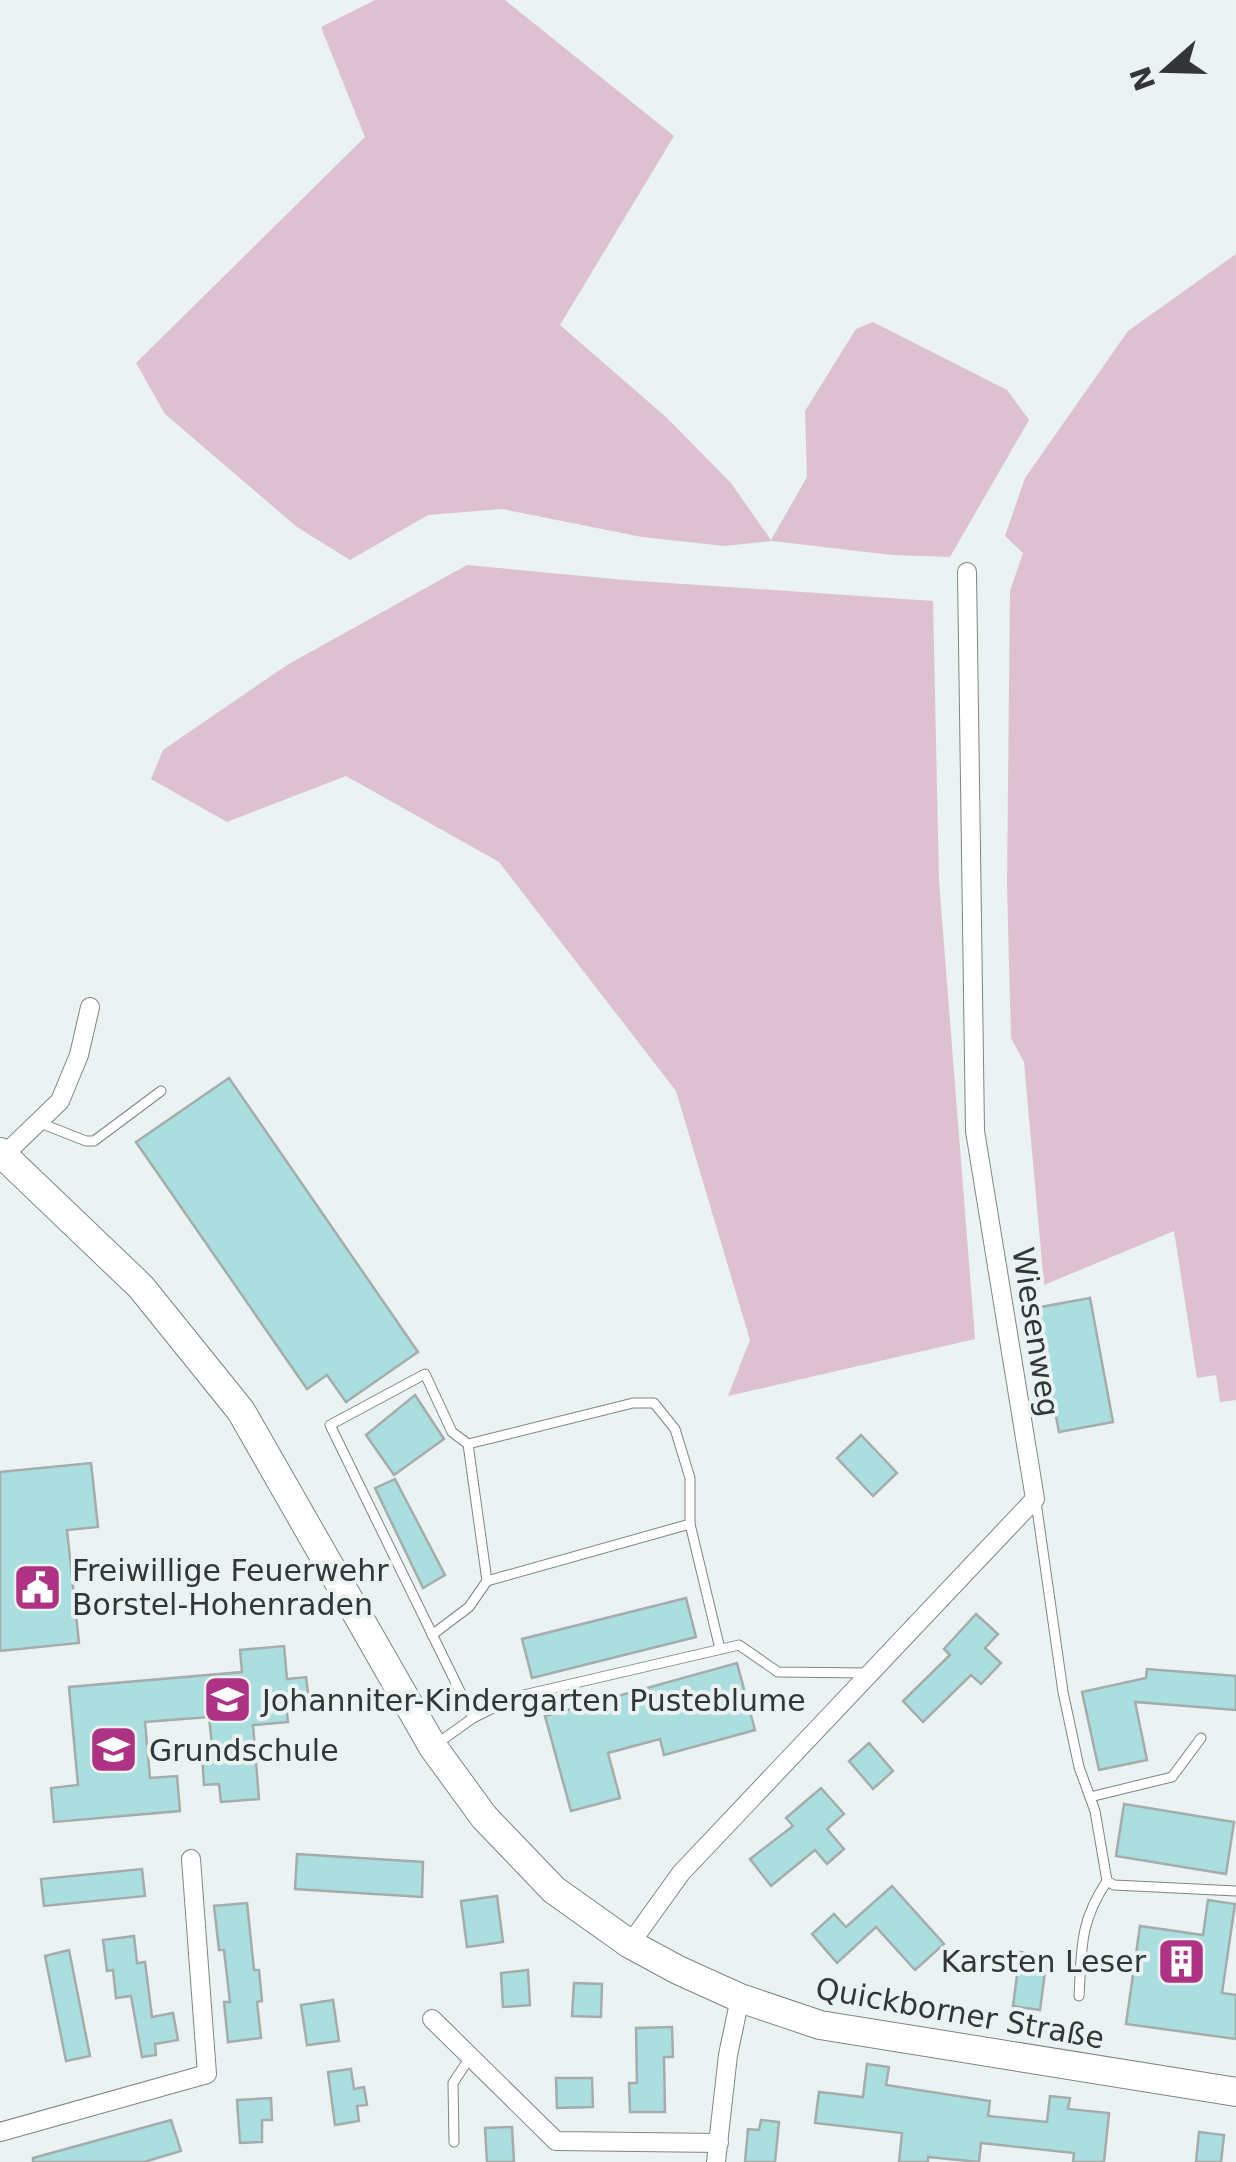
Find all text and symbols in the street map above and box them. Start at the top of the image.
north arrow [1116,20,1216,120]
text: N [1123,62,1162,95]
street label: Wiesenweg [1005,1245,1067,1419]
place label: Freiwillige Feuerwehr Borstel-Hohenraden [72,1553,389,1622]
public building icon: Freiwillige Feuerwehr Borstel-Hohenraden [11,1561,63,1613]
school or university icon: Johanniter-Kindergarten Pusteblume [201,1674,253,1726]
place label: Johanniter-Kindergarten Pusteblume [260,1683,806,1718]
school or university icon: Grundschule [88,1724,140,1776]
place label: Grundschule [149,1733,339,1768]
building icon: Karsten Leser [1155,1935,1207,1987]
place label: Karsten Leser [941,1944,1147,1979]
street label: Quickborner Straße [813,1970,1107,2056]

